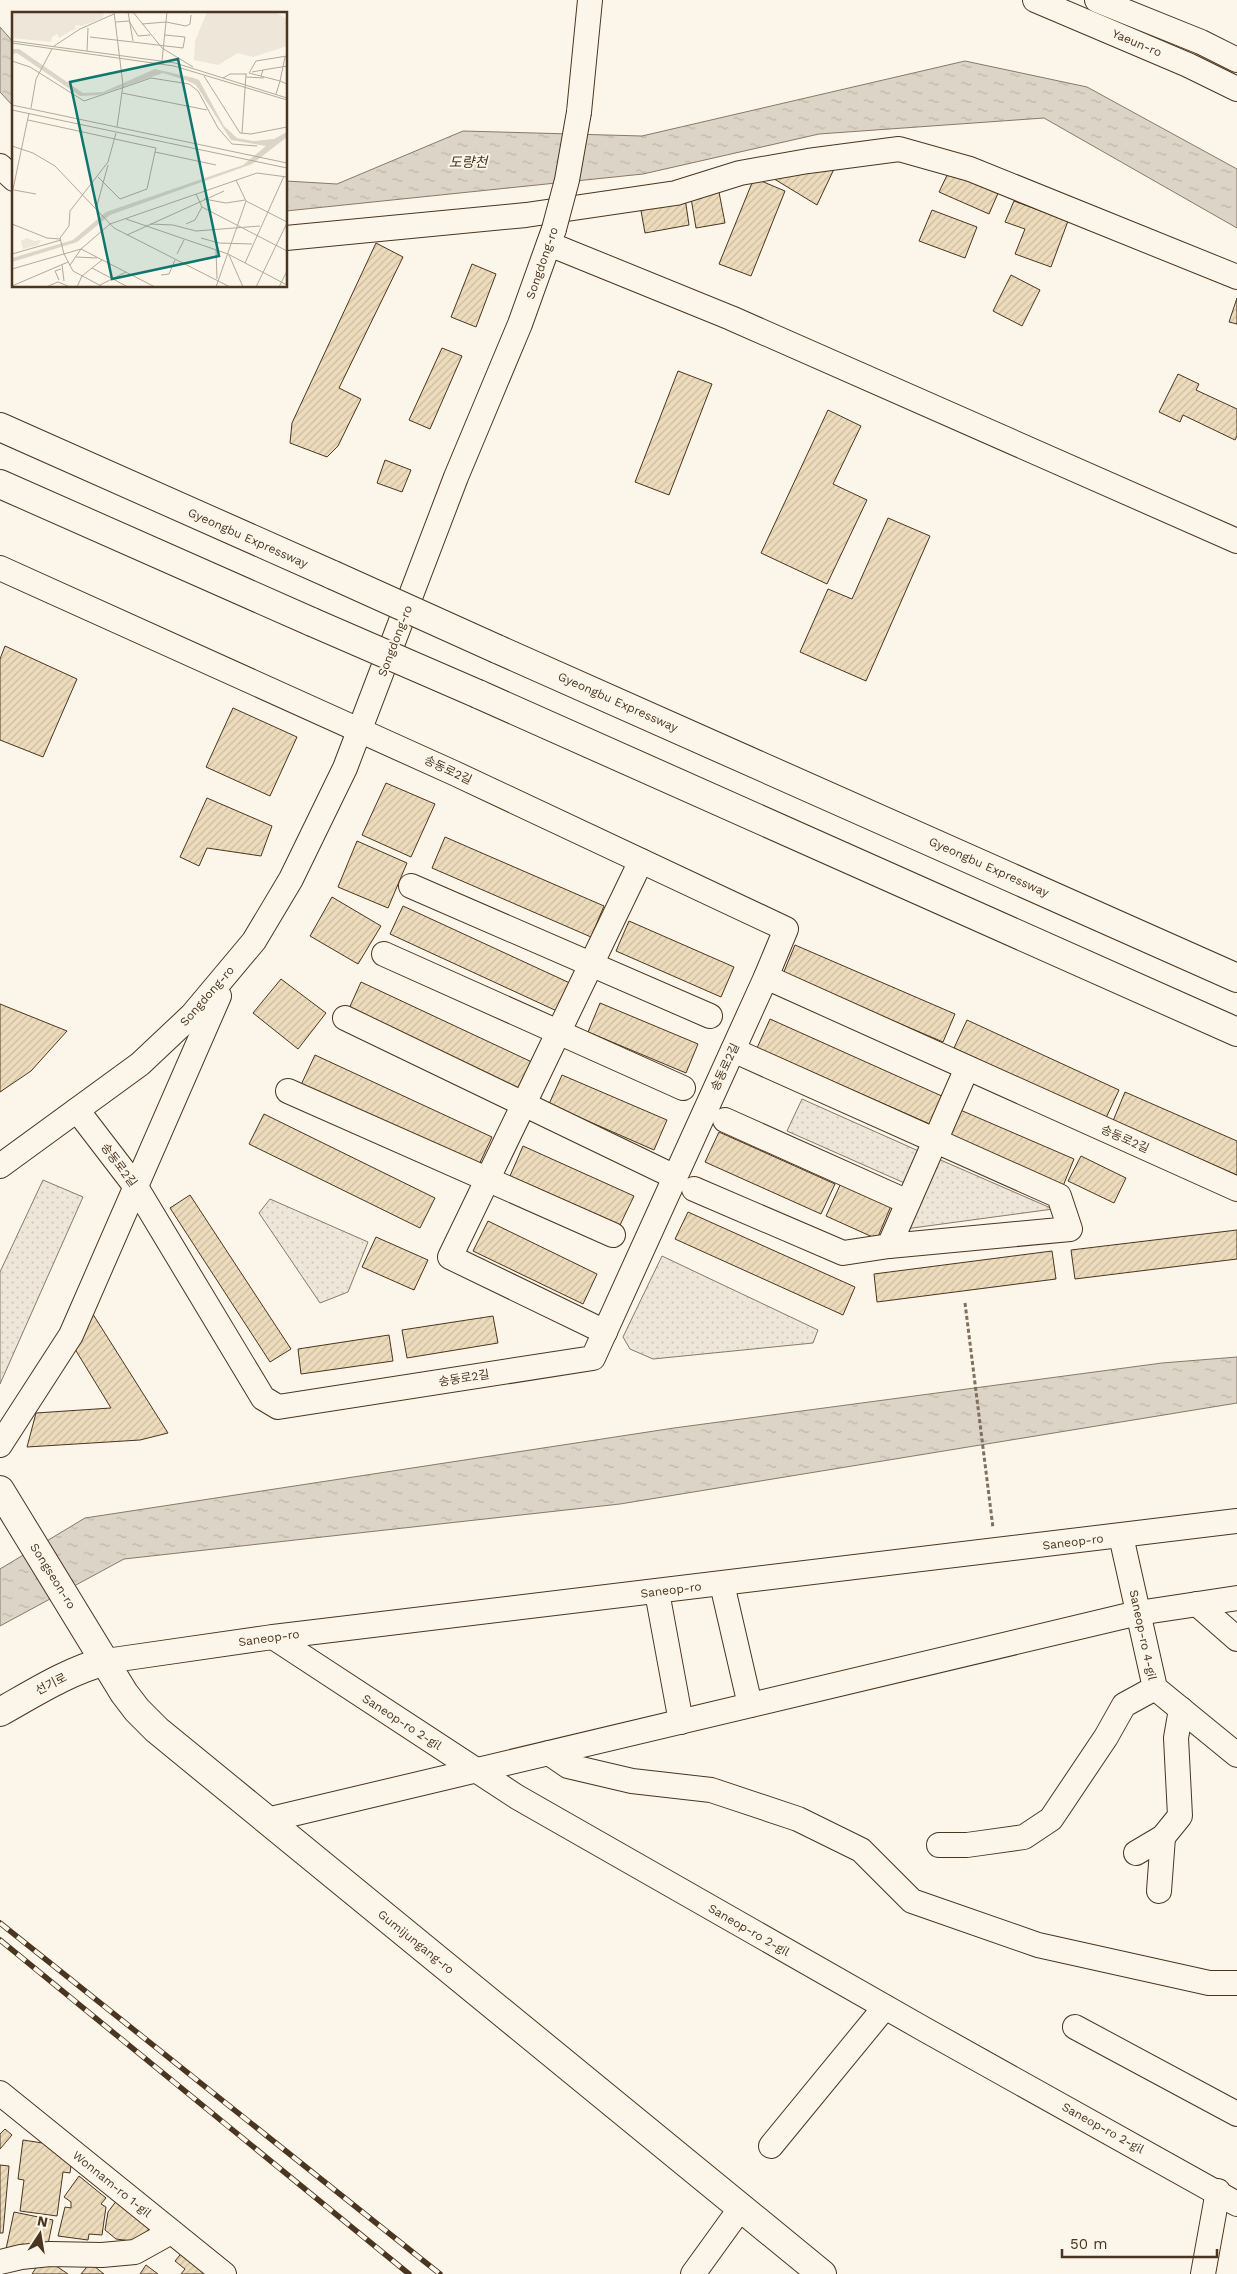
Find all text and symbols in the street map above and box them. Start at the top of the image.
inset map [12,12,288,288]
street label: Yaeun-ro [1110,26,1164,60]
water label: 도량천 [449,154,488,170]
street label: Songdong-ro [523,225,561,301]
street label: Gyeongbu Expressway [186,505,311,571]
street label: Songdong-ro [375,603,415,679]
street label: Gyeongbu Expressway [556,669,681,735]
street label: 송동로2길 [422,753,474,787]
street label: Gyeongbu Expressway [927,834,1052,900]
street label: Songdong-ro [177,963,237,1029]
street label: 송동로2길 [708,1041,742,1093]
street label: 송동로2길 [1099,1122,1151,1156]
street label: 송동로2길 [98,1140,140,1190]
street label: 송동로2길 [438,1367,490,1389]
street label: Saneop-ro [1042,1531,1104,1553]
street label: Songseon-ro [27,1541,79,1611]
street label: Saneop-ro [640,1579,702,1601]
street label: Saneop-ro 4-gil [1127,1588,1160,1682]
street label: Saneop-ro [238,1627,300,1649]
street label: 선기로 [33,1670,69,1698]
street label: Saneop-ro 2-gil [360,1691,445,1753]
street label: Saneop-ro 2-gil [706,1901,792,1959]
street label: Gumijungang-ro [375,1907,457,1977]
street label: Saneop-ro 2-gil [1060,2100,1147,2157]
street label: Wonnam-ro 1-gil [70,2148,154,2220]
north arrow [15,2209,65,2259]
text: N [36,2212,49,2230]
scale bar [1062,2226,1217,2258]
text: 50 m [1070,2235,1107,2253]

